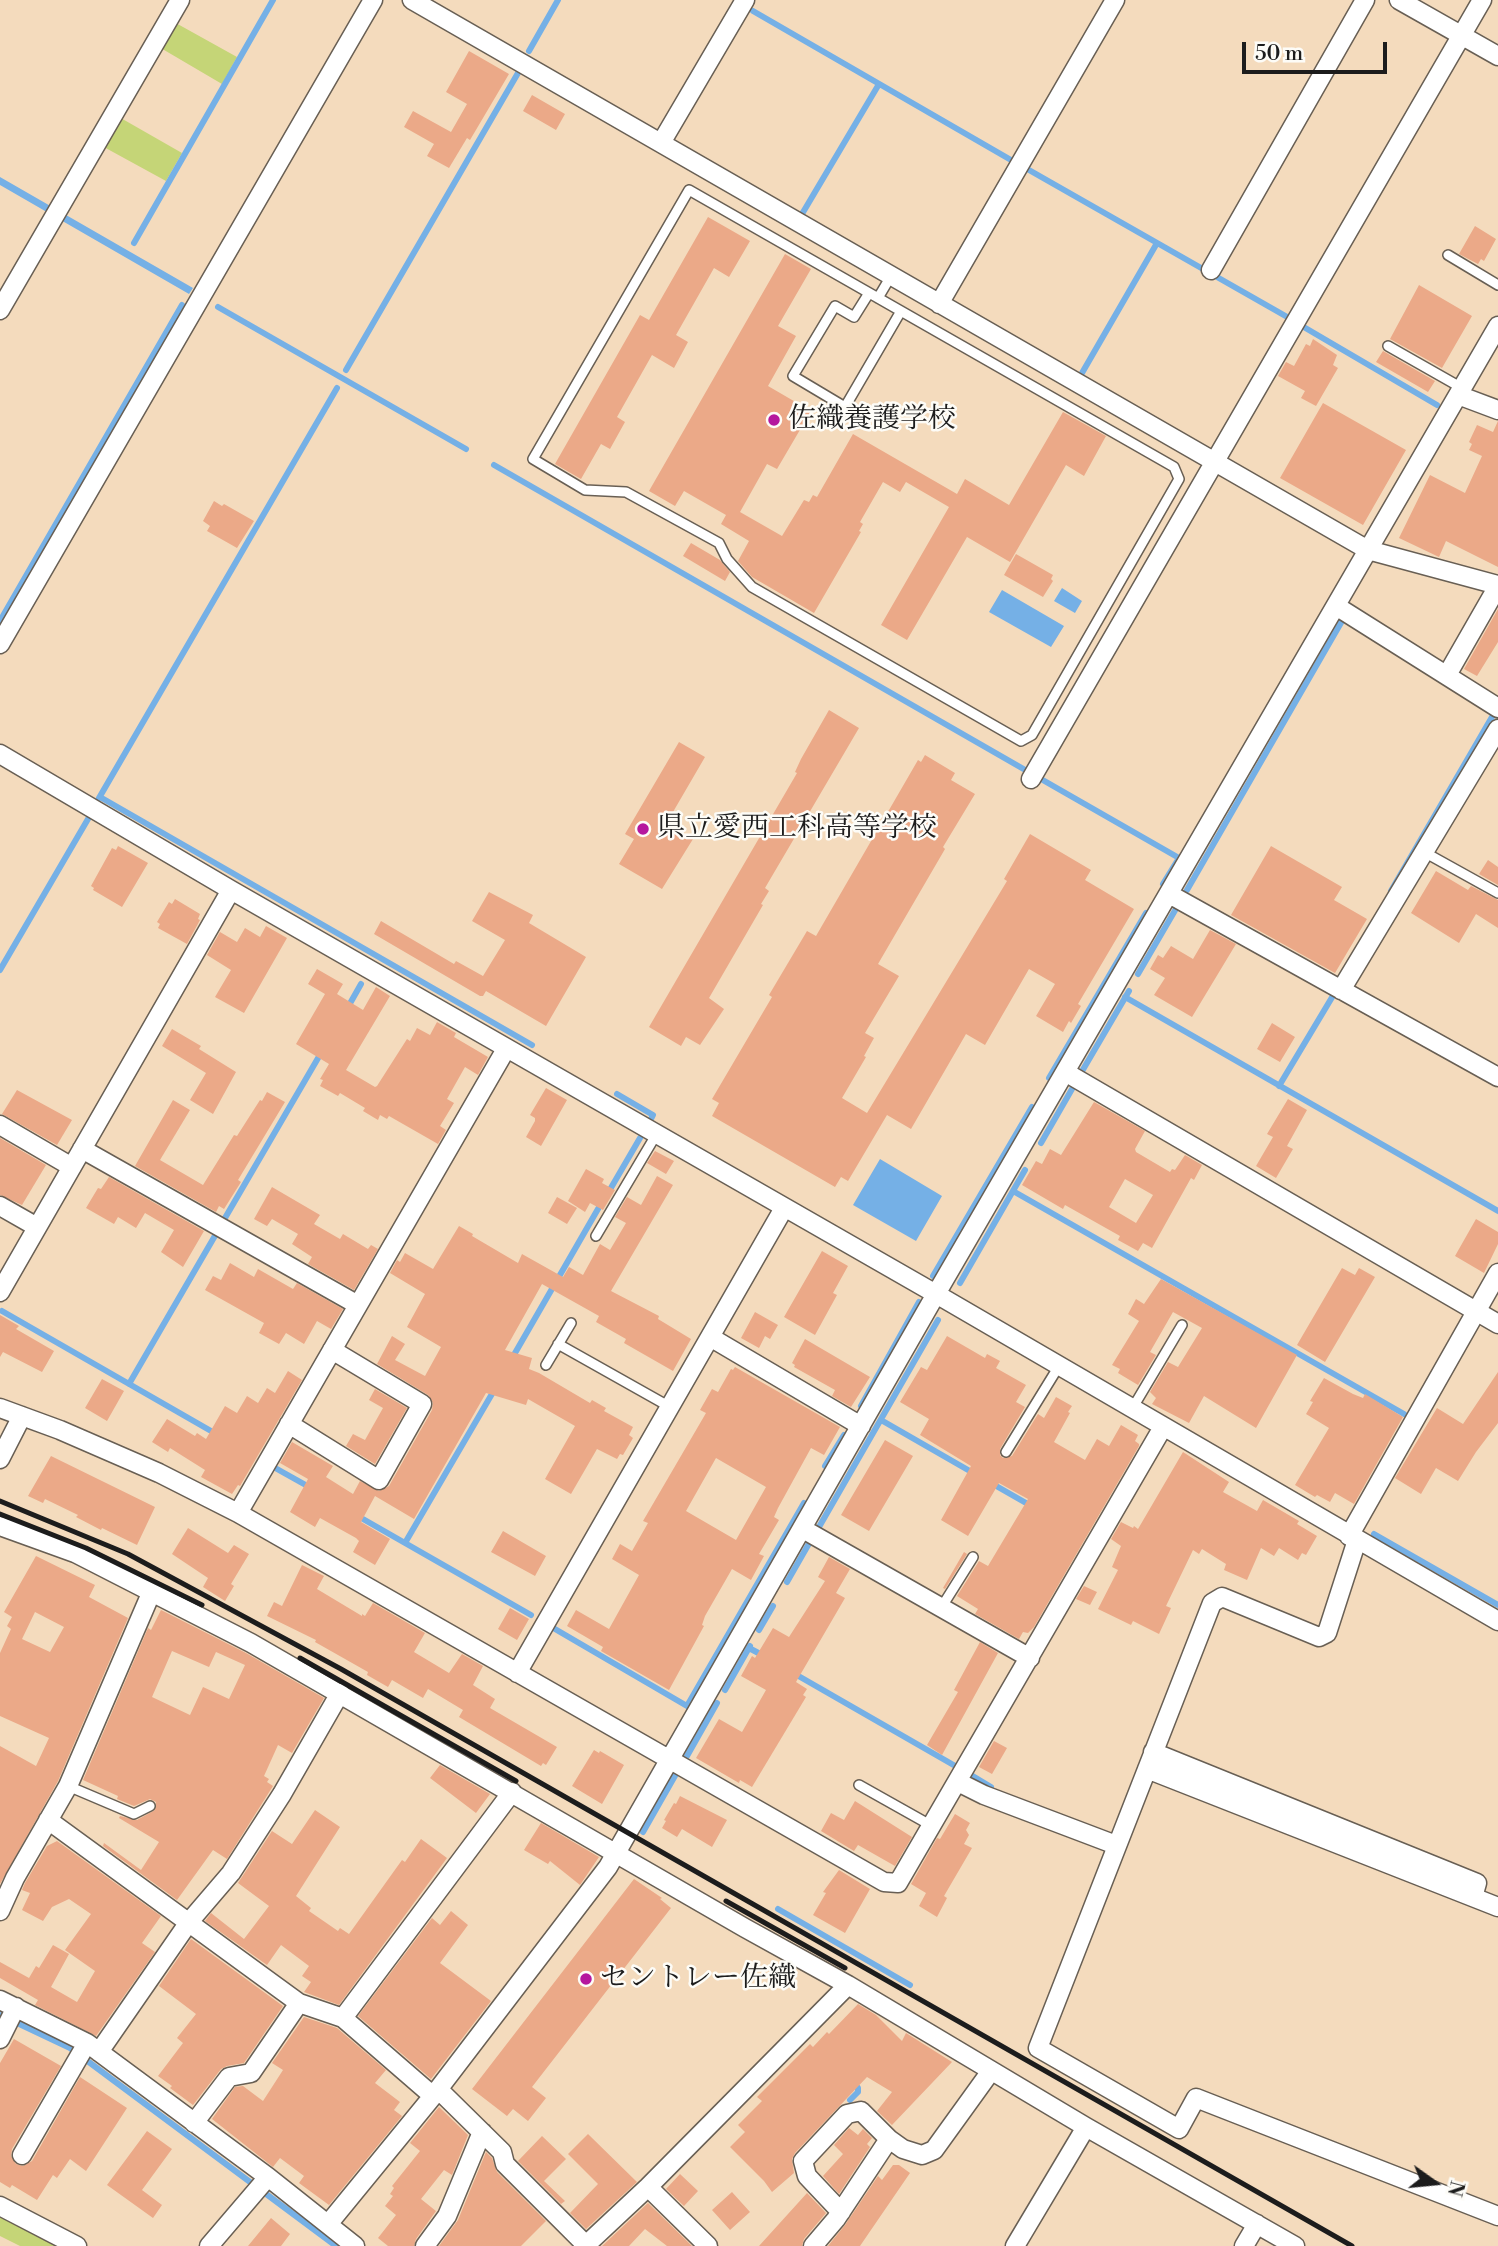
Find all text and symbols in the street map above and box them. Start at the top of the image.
scale bar [1246,28,1391,72]
text: 50 m [1255,41,1303,67]
place label: 佐織養護学校 [788,403,956,437]
marker: 佐織養護学校 [766,412,782,428]
place label: 県立愛西工科高等学校 [657,812,937,846]
marker: 県立愛西工科高等学校 [635,821,651,837]
place label: セントレー佐織 [600,1962,796,1996]
marker: セントレー佐織 [578,1971,594,1987]
north arrow [1400,2148,1470,2218]
text: N [1442,2178,1469,2199]

